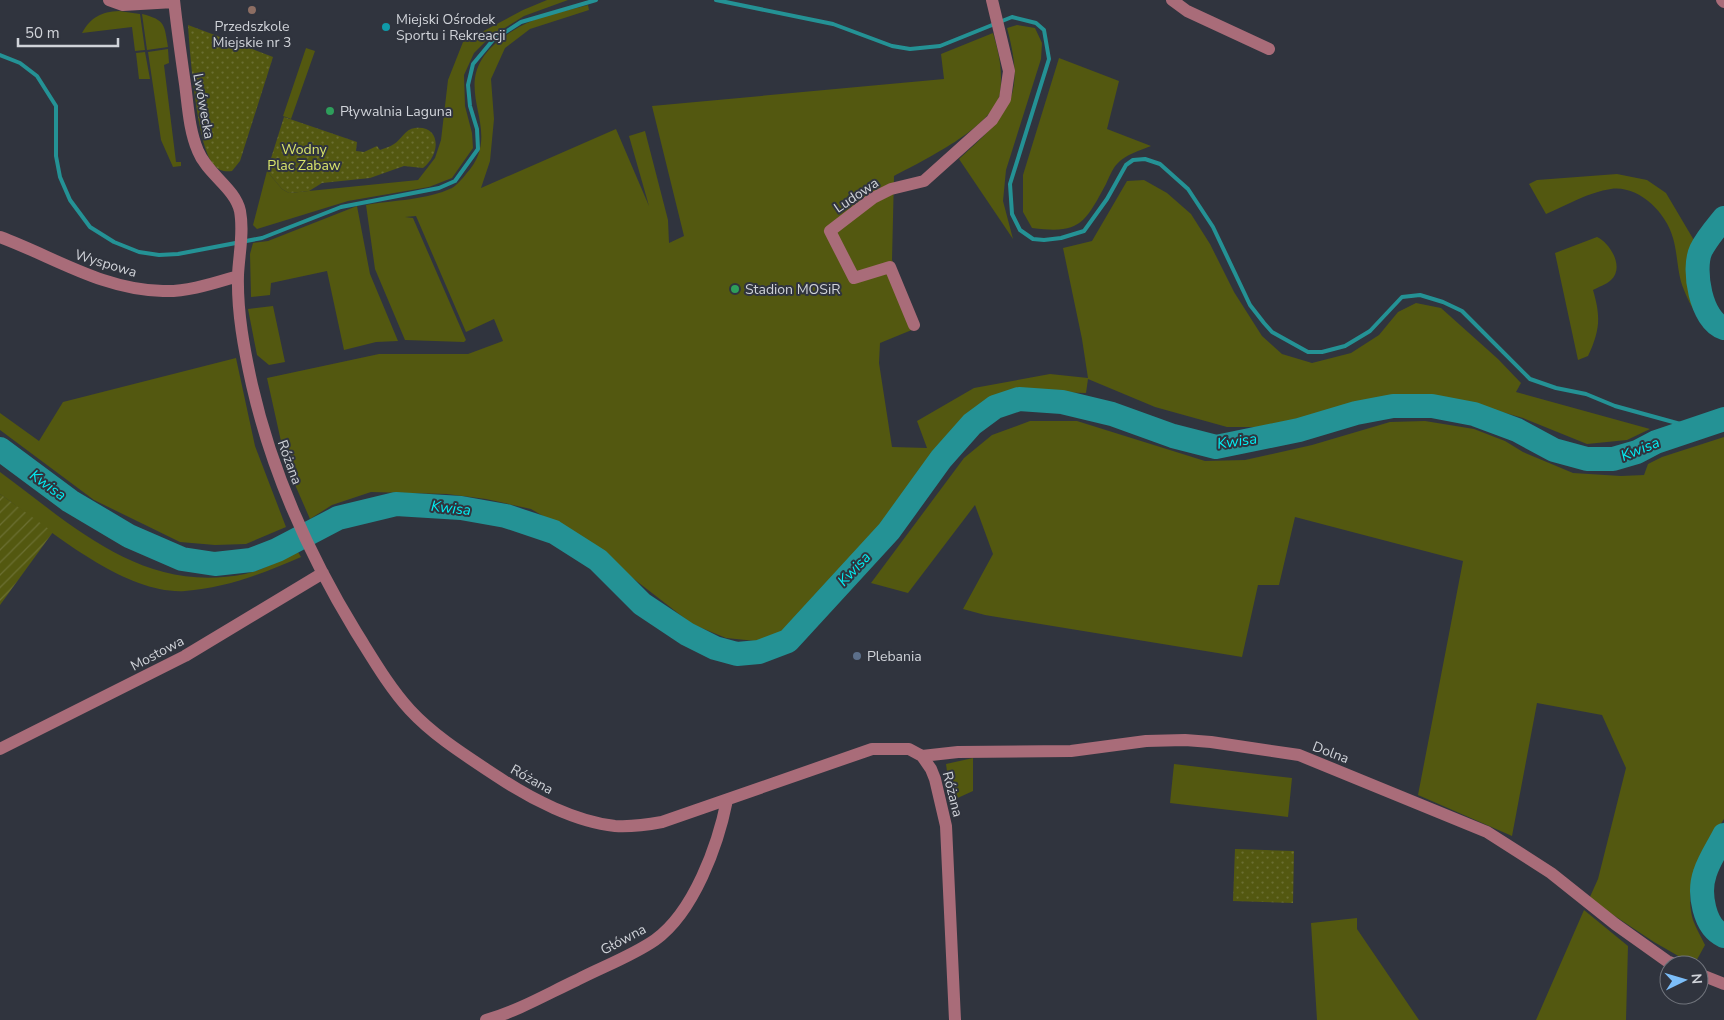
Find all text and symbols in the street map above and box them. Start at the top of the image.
marker: Przedszkole Miejskie nr 3 [246,4,258,16]
place label: Miejski Ośrodek Sportu i Rekreacji [396,10,506,45]
scale bar [18,15,118,47]
place label: Przedszkole Miejskie nr 3 [213,17,291,52]
marker: Miejski Ośrodek Sportu i Rekreacji [380,21,392,33]
text: 50 m [25,23,60,43]
street label: Lwówecka [188,72,219,140]
place label: Pływalnia Laguna [340,102,452,121]
marker: Pływalnia Laguna [324,105,336,117]
park label: Wodny Plac Zabaw [267,140,341,175]
street label: Ludowa [830,173,882,217]
street label: Wyspowa [73,245,139,282]
place label: Stadion MOSiR [745,280,841,299]
marker: Stadion MOSiR [729,283,741,295]
water label: Kwisa [1216,428,1258,454]
water label: Kwisa [1618,432,1662,466]
street label: Różana [273,437,306,487]
water label: Kwisa [26,465,70,505]
water label: Kwisa [430,496,472,520]
water label: Kwisa [833,547,875,591]
street label: Mostowa [127,631,187,675]
place label: Plebania [867,647,922,666]
marker: Plebania [851,650,863,662]
street label: Dolna [1310,737,1352,768]
street label: Różana [507,760,557,799]
street label: Różana [938,769,967,819]
street label: Główna [597,920,649,959]
north arrow [1659,955,1709,1005]
text: N [1687,973,1706,985]

